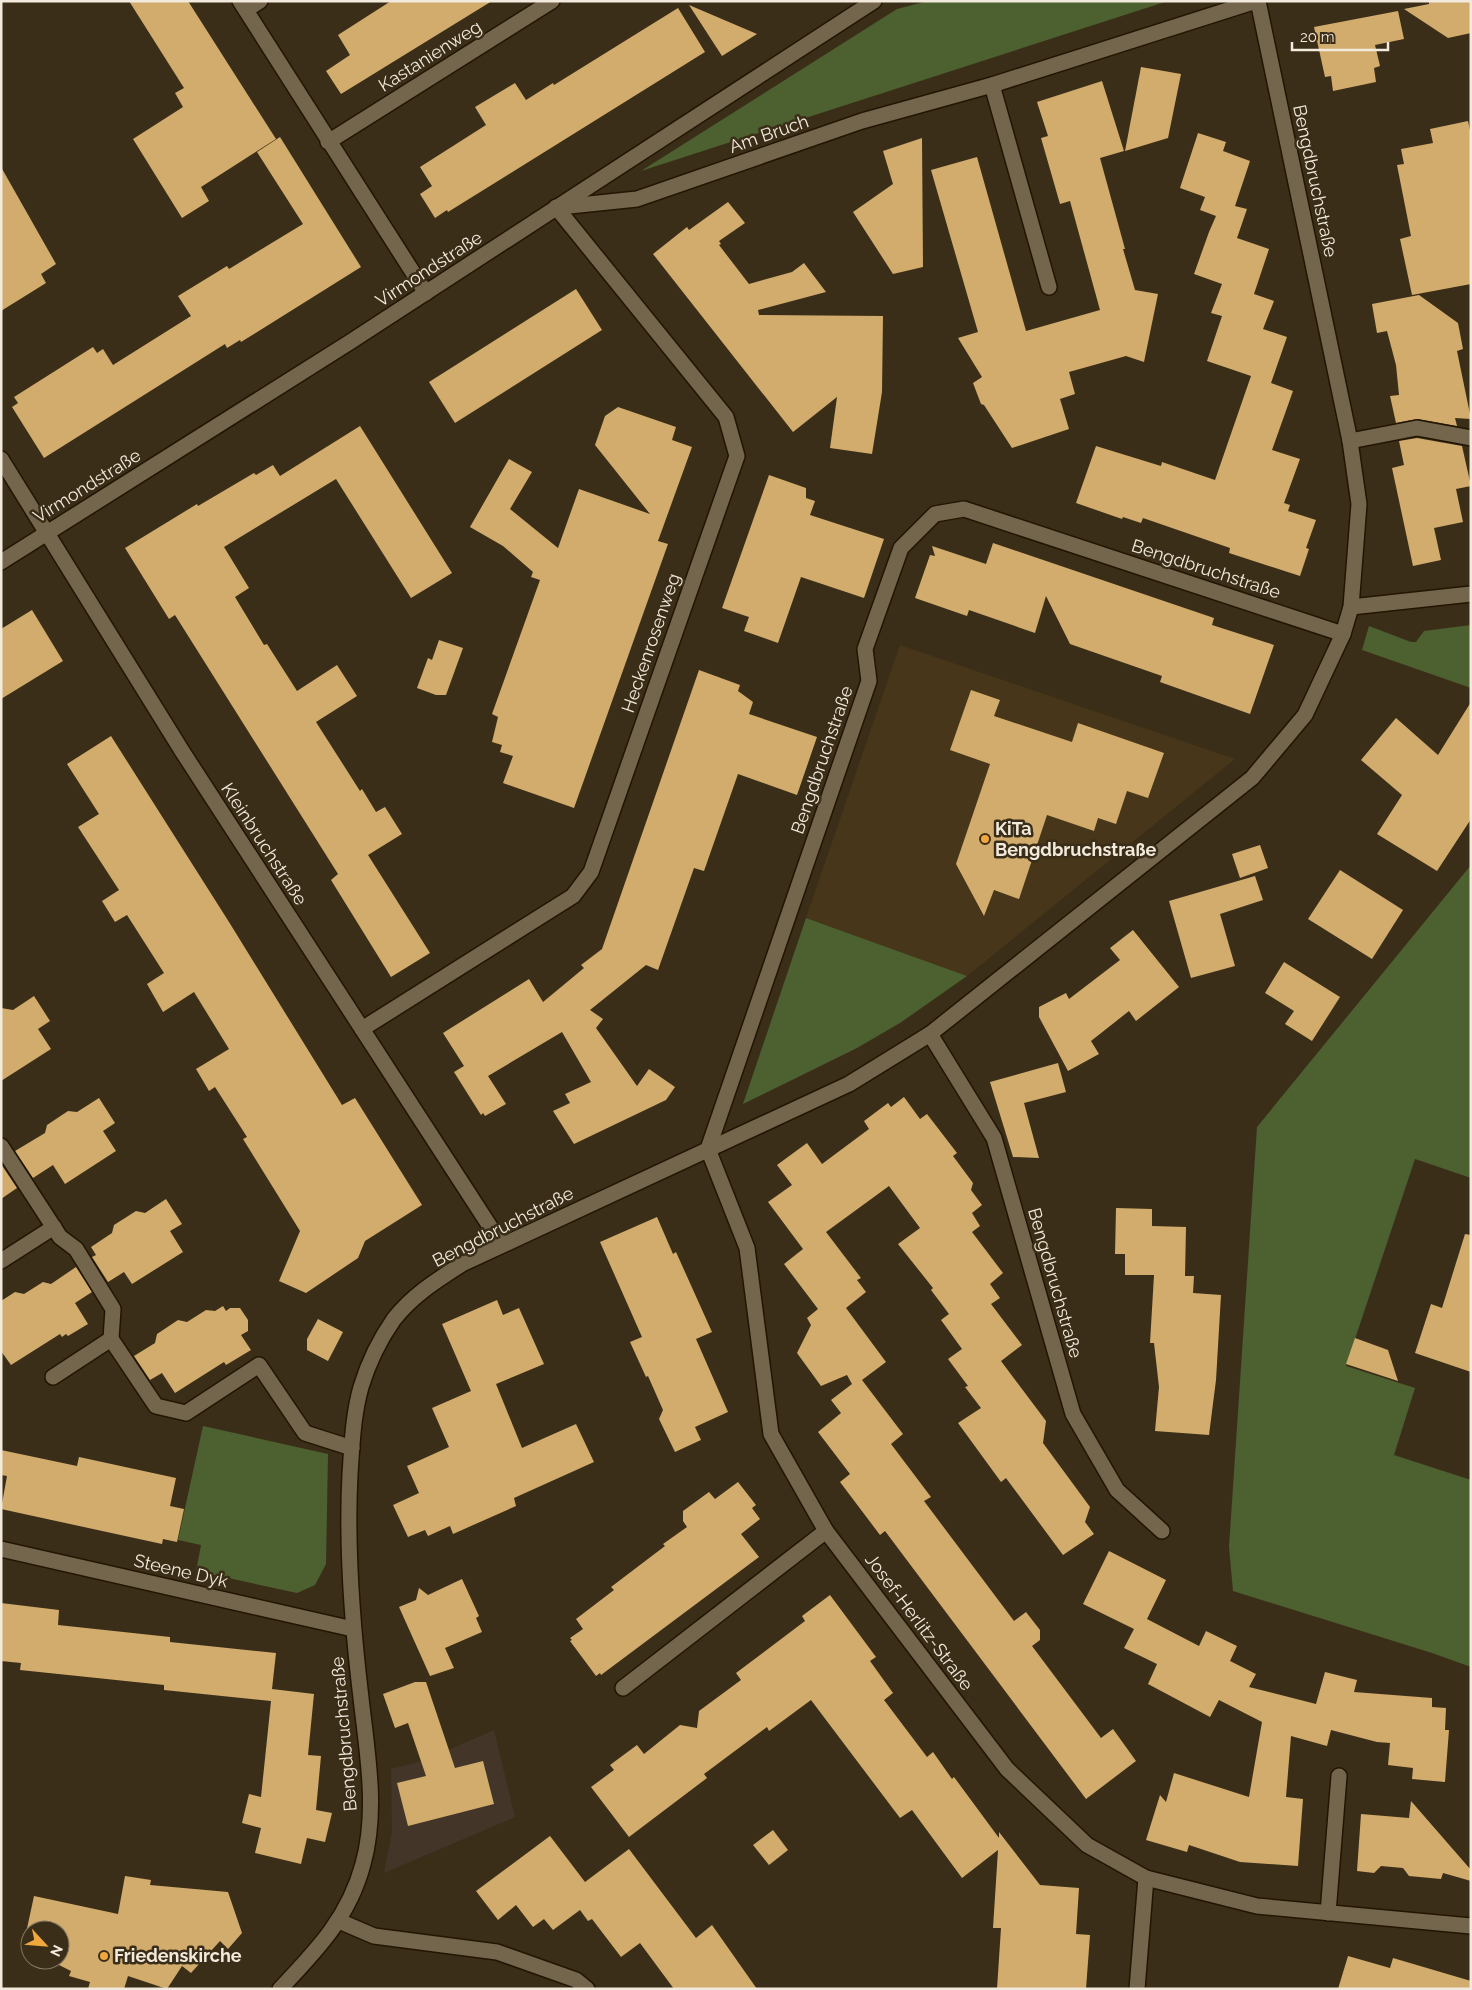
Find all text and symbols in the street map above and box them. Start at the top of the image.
street label: Kastanienweg [374,16,485,96]
scale bar [1292,20,1388,52]
text: 20 m [1300,28,1335,46]
street label: Bengdbruchstraße [1289,103,1342,259]
street label: Am Bruch [726,110,811,157]
street label: Virmondstraße [372,226,486,311]
street label: Virmondstraße [29,444,145,527]
street label: Bengdbruchstraße [1129,535,1284,603]
street label: Heckenrosenweg [617,570,684,715]
street label: Bengdbruchstraße [786,683,857,837]
street label: Kleinbruchstraße [217,779,312,909]
place label: KiTa Bengdbruchstraße [995,818,1156,860]
marker: KiTa Bengdbruchstraße [979,833,991,845]
street label: Bengdbruchstraße [429,1182,577,1271]
street label: Bengdbruchstraße [1024,1205,1087,1361]
street label: Josef-Herlitz-Straße [861,1549,978,1695]
street label: Steene Dyk [132,1550,230,1592]
street label: Bengdbruchstraße [326,1655,361,1812]
north arrow [20,1920,70,1970]
text: N [47,1942,66,1959]
place label: Friedenskirche [114,1945,242,1966]
marker: Friedenskirche [98,1950,110,1962]

